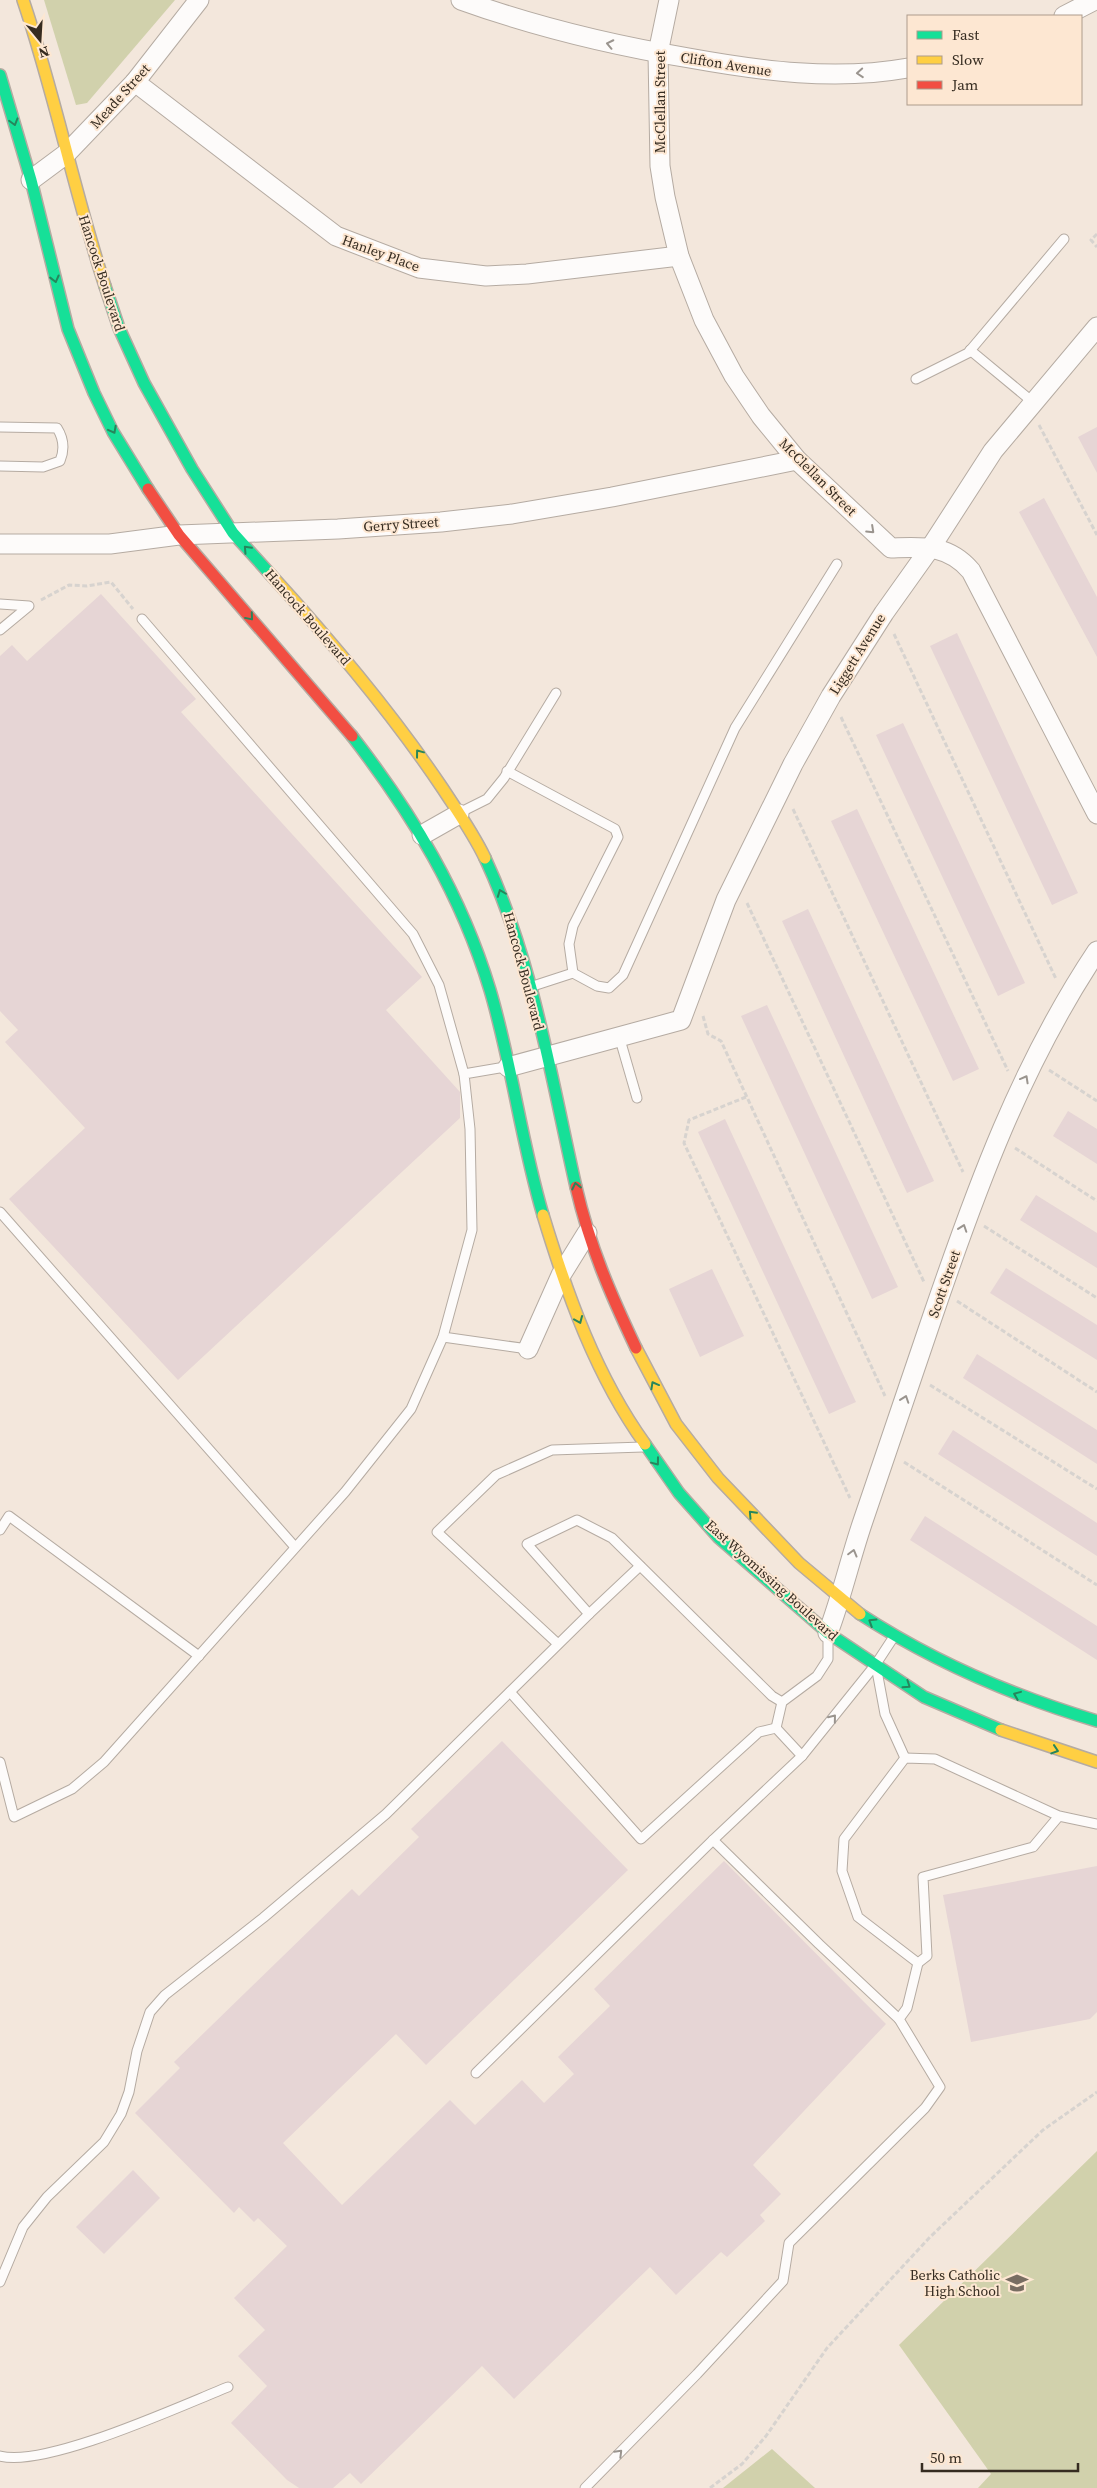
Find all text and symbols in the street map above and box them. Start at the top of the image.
north arrow [15,15,65,65]
legend [907,15,1082,105]
text: Fast [952,24,979,45]
one-way arrow [606,39,615,50]
text: N [36,41,52,63]
street label: Clifton Avenue [679,47,773,81]
text: Slow [952,49,984,70]
street label: McClellan Street [650,50,670,153]
street label: Meade Street [85,59,155,133]
one-way arrow [856,67,864,78]
text: Jam [951,74,979,95]
one-way arrow [8,118,18,126]
street label: Hancock Boulevard [74,212,130,334]
street label: Hanley Place [339,230,423,276]
one-way arrow [49,275,59,283]
one-way arrow [107,425,117,434]
street label: McClellan Street [775,434,862,521]
street label: Gerry Street [363,511,440,537]
one-way arrow [866,524,875,533]
one-way arrow [244,545,253,554]
street label: Hancock Boulevard [261,565,356,670]
street label: Liggett Avenue [824,610,890,698]
one-way arrow [245,611,253,620]
one-way arrow [416,749,425,759]
one-way arrow [497,889,508,898]
street label: Hancock Boulevard [499,910,549,1032]
one-way arrow [1019,1075,1029,1084]
one-way arrow [571,1181,582,1190]
one-way arrow [957,1225,967,1233]
street label: Scott Street [923,1247,965,1320]
one-way arrow [573,1315,584,1324]
one-way arrow [650,1382,660,1391]
one-way arrow [899,1395,909,1403]
one-way arrow [650,1456,659,1466]
one-way arrow [748,1511,757,1520]
street label: East Wyomissing Boulevard [701,1515,843,1645]
one-way arrow [848,1549,858,1557]
one-way arrow [869,1619,878,1629]
one-way arrow [901,1679,910,1688]
one-way arrow [1014,1691,1022,1701]
one-way arrow [827,1715,835,1724]
one-way arrow [1050,1744,1059,1754]
place label: Berks Catholic High School [910,2265,1000,2301]
school or university icon: Berks Catholic High School [1004,2270,1030,2296]
scale bar [922,2440,1078,2472]
text: 50 m [930,2447,962,2468]
one-way arrow [613,2450,622,2459]

